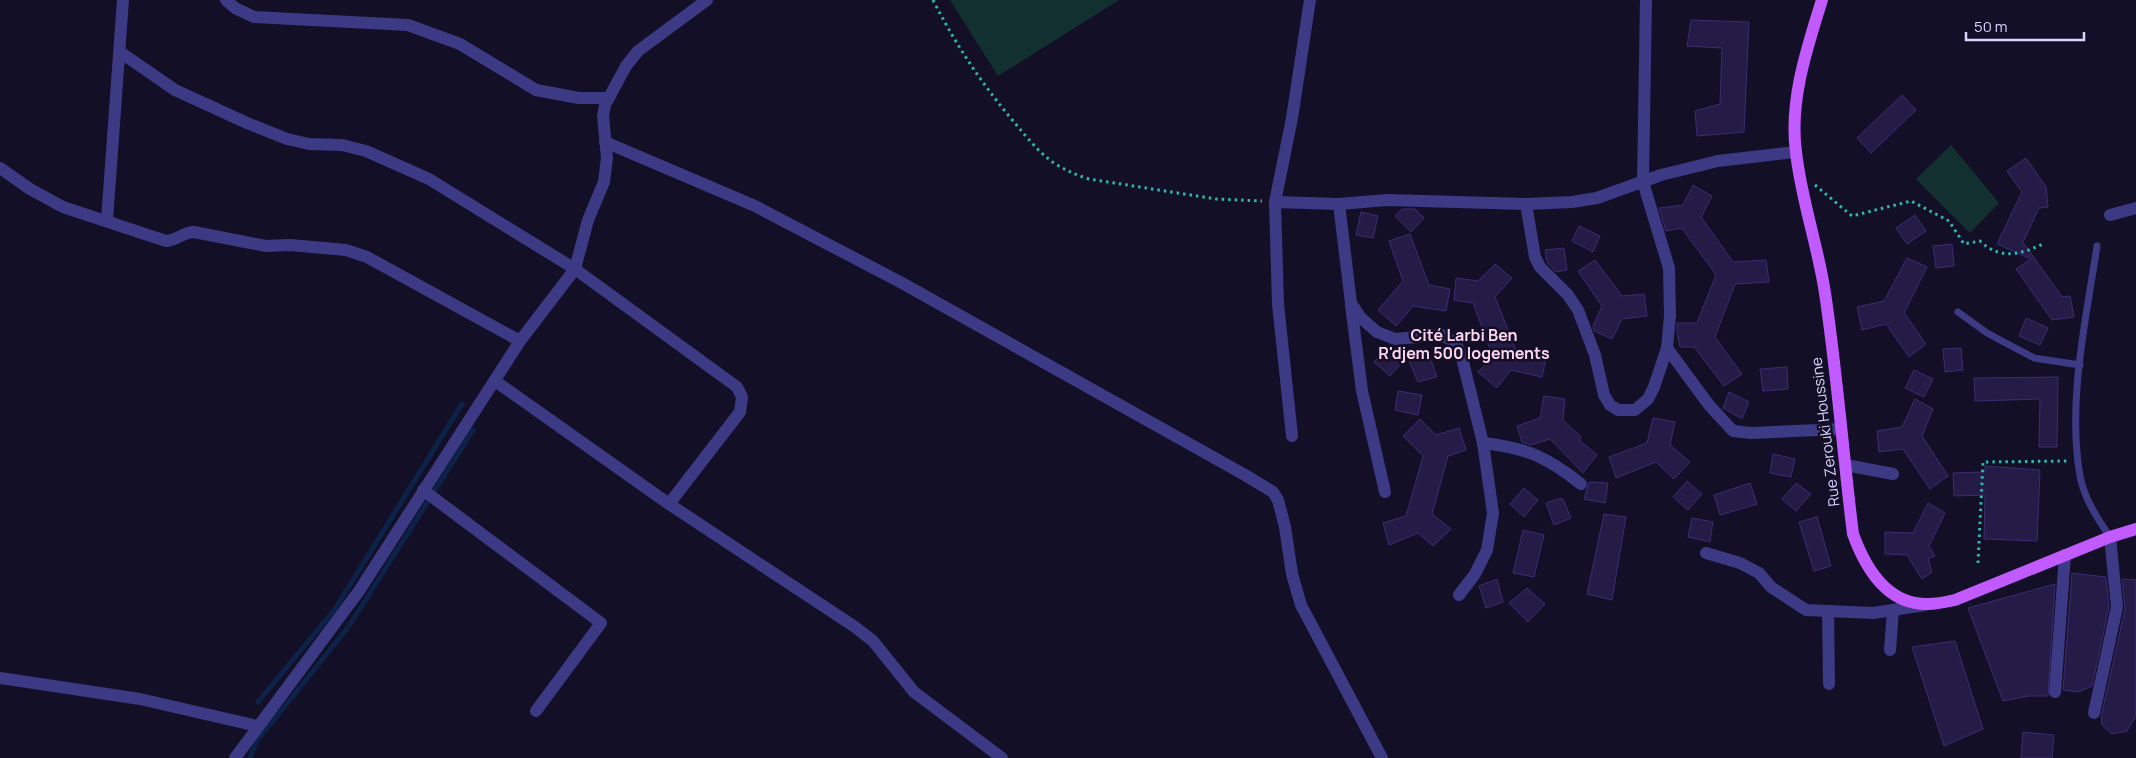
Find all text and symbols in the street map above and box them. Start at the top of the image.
scale bar [1966,10,2084,42]
text: 50 m [1974,16,2008,37]
district label: Cité Larbi Ben R'djem 500 logements [1378,324,1550,364]
street label: Rue Zerouki Houssine [1805,356,1845,508]

